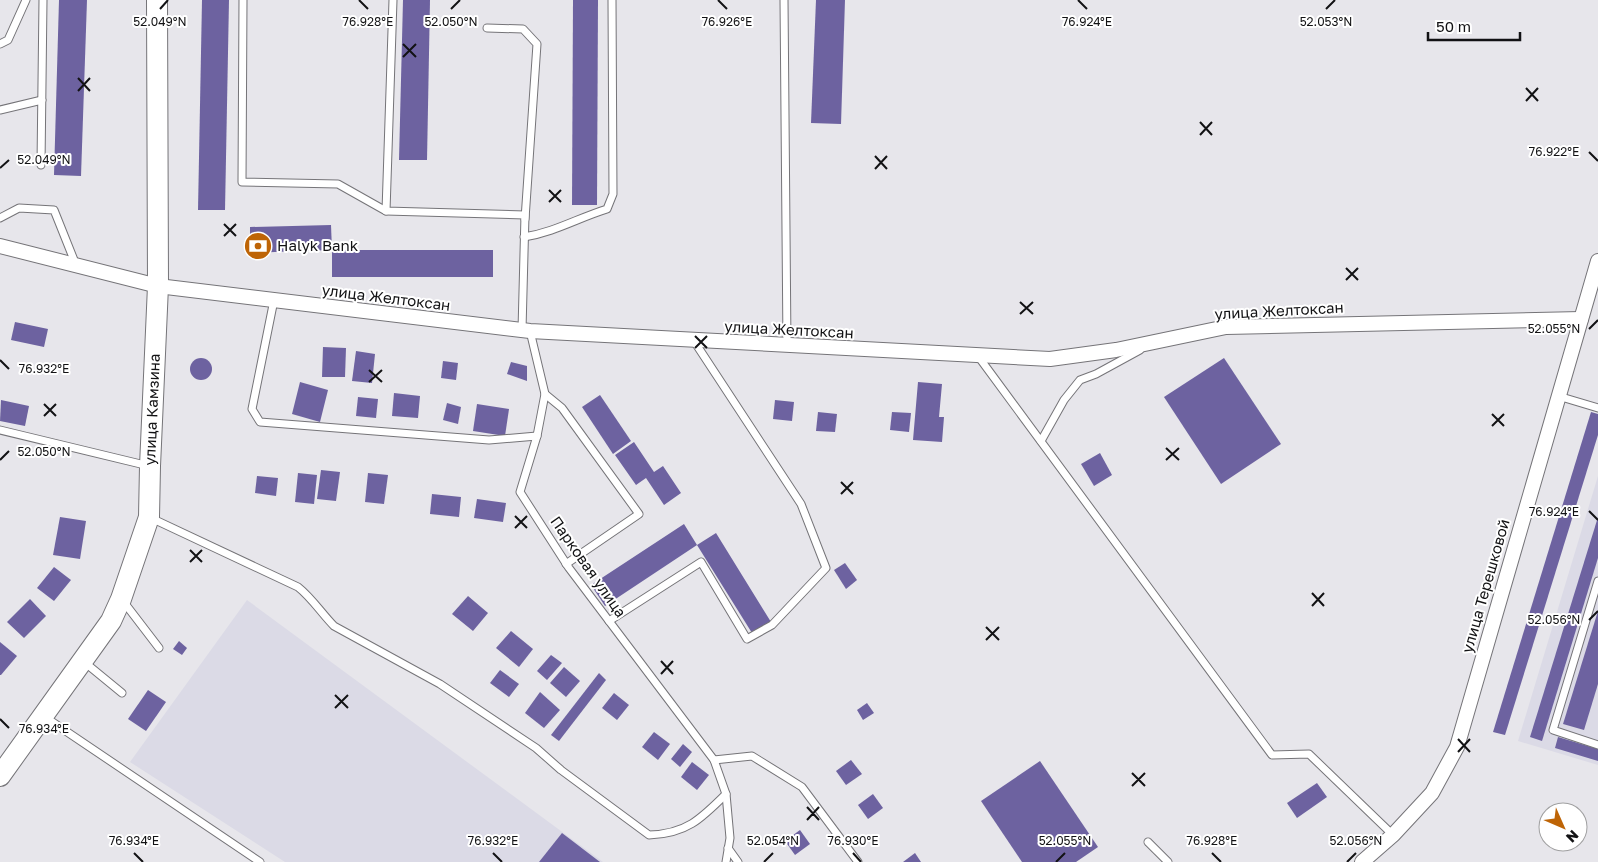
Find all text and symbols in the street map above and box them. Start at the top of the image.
scale bar [1428,10,1520,42]
text: 52.049°N [133,14,187,29]
text: 76.928°E [343,14,393,29]
text: 52.050°N [424,14,478,29]
text: 76.926°E [702,14,752,29]
text: 76.924°E [1062,14,1112,29]
text: 52.053°N [1300,14,1352,29]
text: 50 m [1436,17,1471,35]
text: 76.922°E [1529,144,1579,159]
text: 52.049°N [17,152,71,167]
bank icon: Halyk Bank [243,231,273,261]
place label: Halyk Bank [277,236,359,254]
street label: улица Желтоксан [321,280,451,314]
street label: улица Желтоксан [1214,298,1344,322]
street label: улица Желтоксан [724,317,854,341]
text: 52.055°N [1528,321,1580,336]
street label: улица Камзина [140,353,163,466]
text: 76.932°E [19,361,69,376]
text: 52.050°N [17,444,71,459]
text: 76.924°E [1529,504,1579,519]
street label: Парковая улица [547,512,630,621]
street label: улица Терешковой [1457,517,1513,655]
text: 52.056°N [1528,612,1580,627]
text: 76.934°E [19,721,69,736]
north arrow [1538,802,1588,852]
text: N [1563,827,1582,846]
text: 76.934°E [109,833,159,848]
text: 76.932°E [468,833,518,848]
text: 52.054°N [747,833,799,848]
text: 76.930°E [828,833,878,848]
text: 52.055°N [1039,833,1091,848]
text: 76.928°E [1187,833,1237,848]
text: 52.056°N [1330,833,1382,848]

